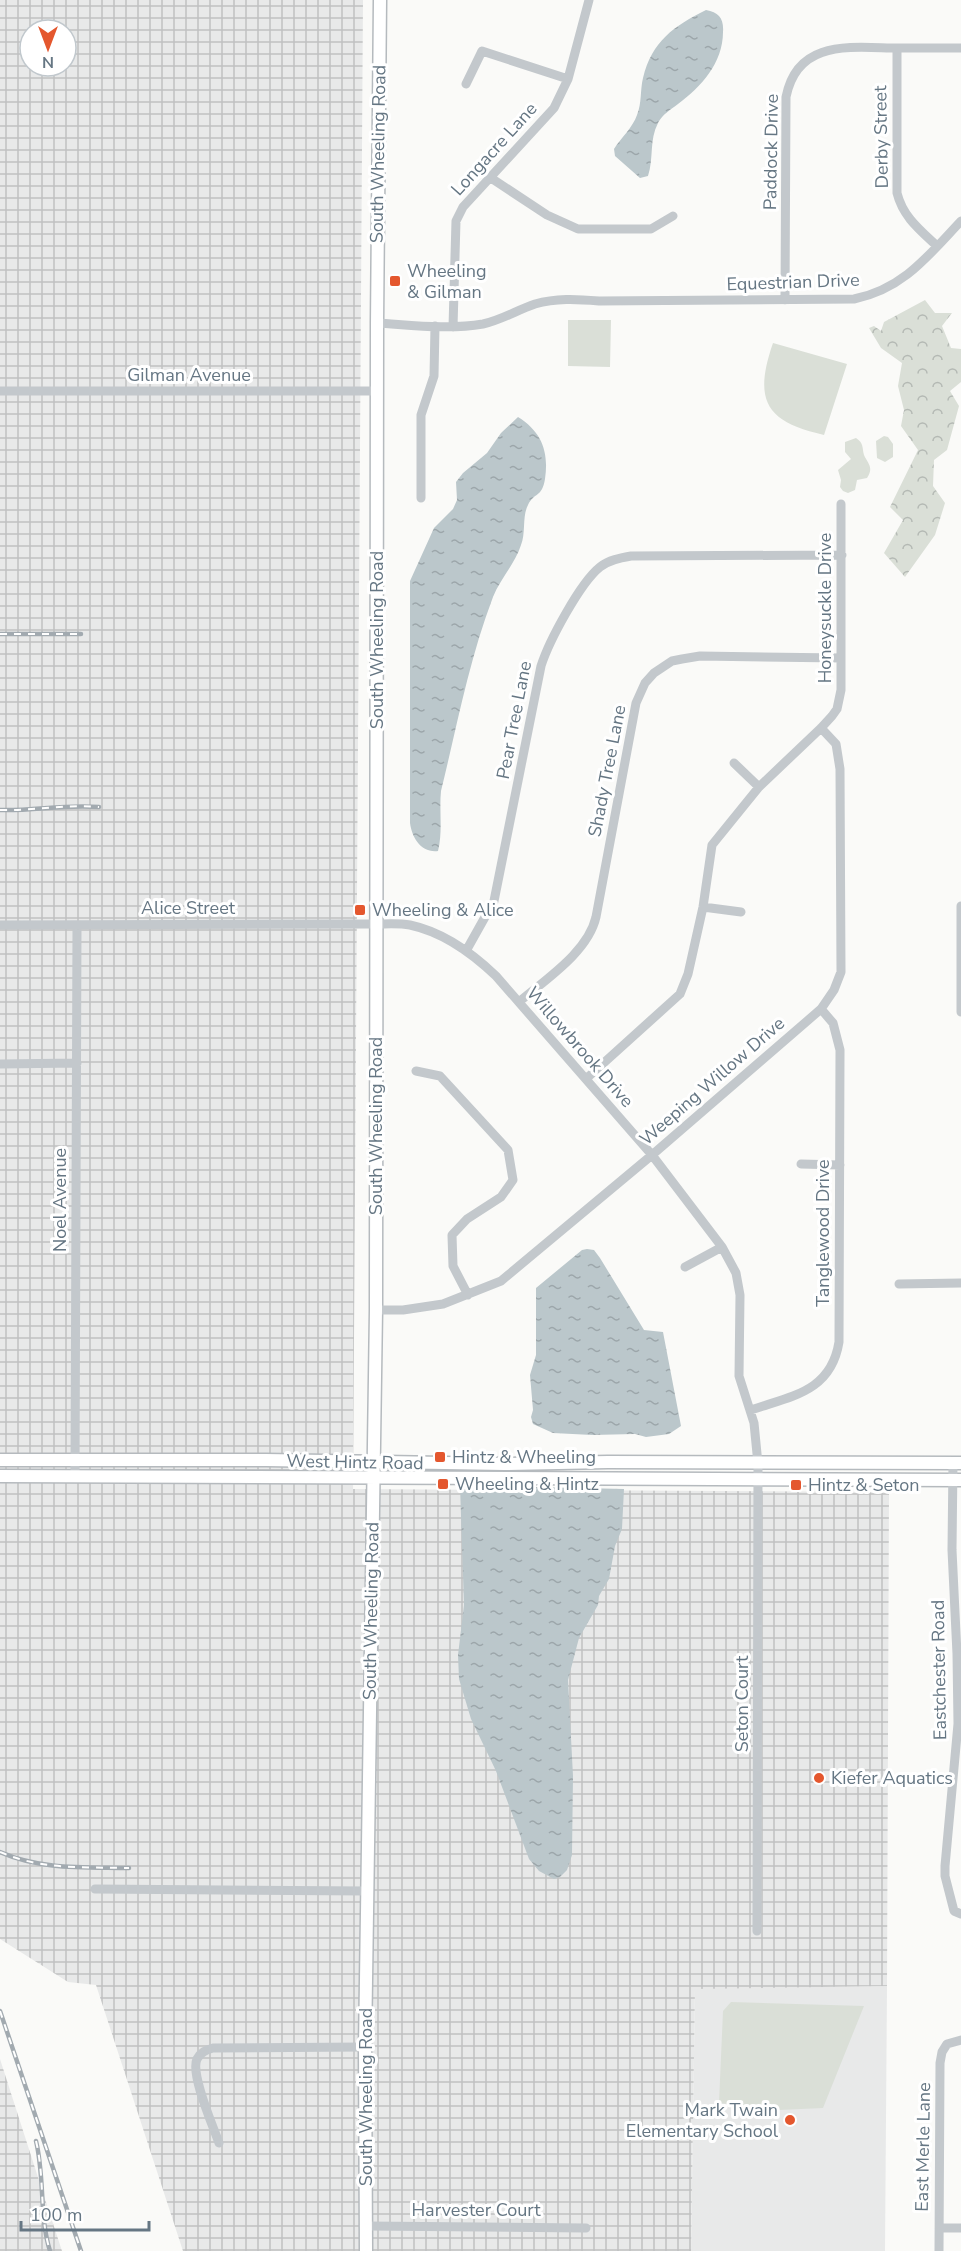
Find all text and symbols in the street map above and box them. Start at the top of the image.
north arrow [18,18,78,78]
text: N [42,51,54,73]
street label: South Wheeling Road [364,65,392,243]
street label: Derby Street [868,85,894,189]
street label: Paddock Drive [758,94,784,210]
street label: Longacre Lane [446,97,542,201]
place label: Wheeling & Gilman [407,259,486,304]
street label: Equestrian Drive [726,268,860,296]
marker: Wheeling & Gilman [388,274,402,288]
street label: Gilman Avenue [127,363,251,387]
street label: Honeysuckle Drive [813,533,837,683]
street label: South Wheeling Road [365,551,389,729]
street label: Pear Tree Lane [491,659,537,781]
street label: Shady Tree Lane [582,703,632,839]
street label: Alice Street [141,896,236,920]
place label: Wheeling & Alice [372,898,514,922]
marker: Wheeling & Alice [353,903,367,917]
street label: Willowbrook Drive [521,981,639,1113]
street label: Weeping Willow Drive [634,1011,790,1151]
street label: South Wheeling Road [364,1037,388,1215]
street label: Noel Avenue [48,1148,72,1252]
street label: Tanglewood Drive [811,1159,835,1307]
place label: Hintz & Wheeling [452,1445,596,1469]
street label: West Hintz Road [286,1449,424,1475]
marker: Hintz & Wheeling [433,1450,447,1464]
place label: Wheeling & Hintz [455,1472,599,1496]
place label: Hintz & Seton [808,1473,920,1497]
marker: Wheeling & Hintz [436,1477,450,1491]
marker: Hintz & Seton [789,1478,803,1492]
street label: South Wheeling Road [357,1522,385,1700]
street label: Eastchester Road [926,1600,952,1740]
street label: Seton Court [730,1655,754,1752]
place label: Kiefer Aquatics [831,1766,953,1790]
marker: Kiefer Aquatics [812,1771,826,1785]
street label: South Wheeling Road [354,2008,378,2186]
street label: East Merle Lane [910,2082,936,2212]
place label: Mark Twain Elementary School [626,2098,779,2143]
marker: Mark Twain Elementary School [783,2113,797,2127]
scale bar [21,2194,148,2232]
street label: Harvester Court [411,2198,541,2222]
text: 100 m [30,2203,82,2227]

